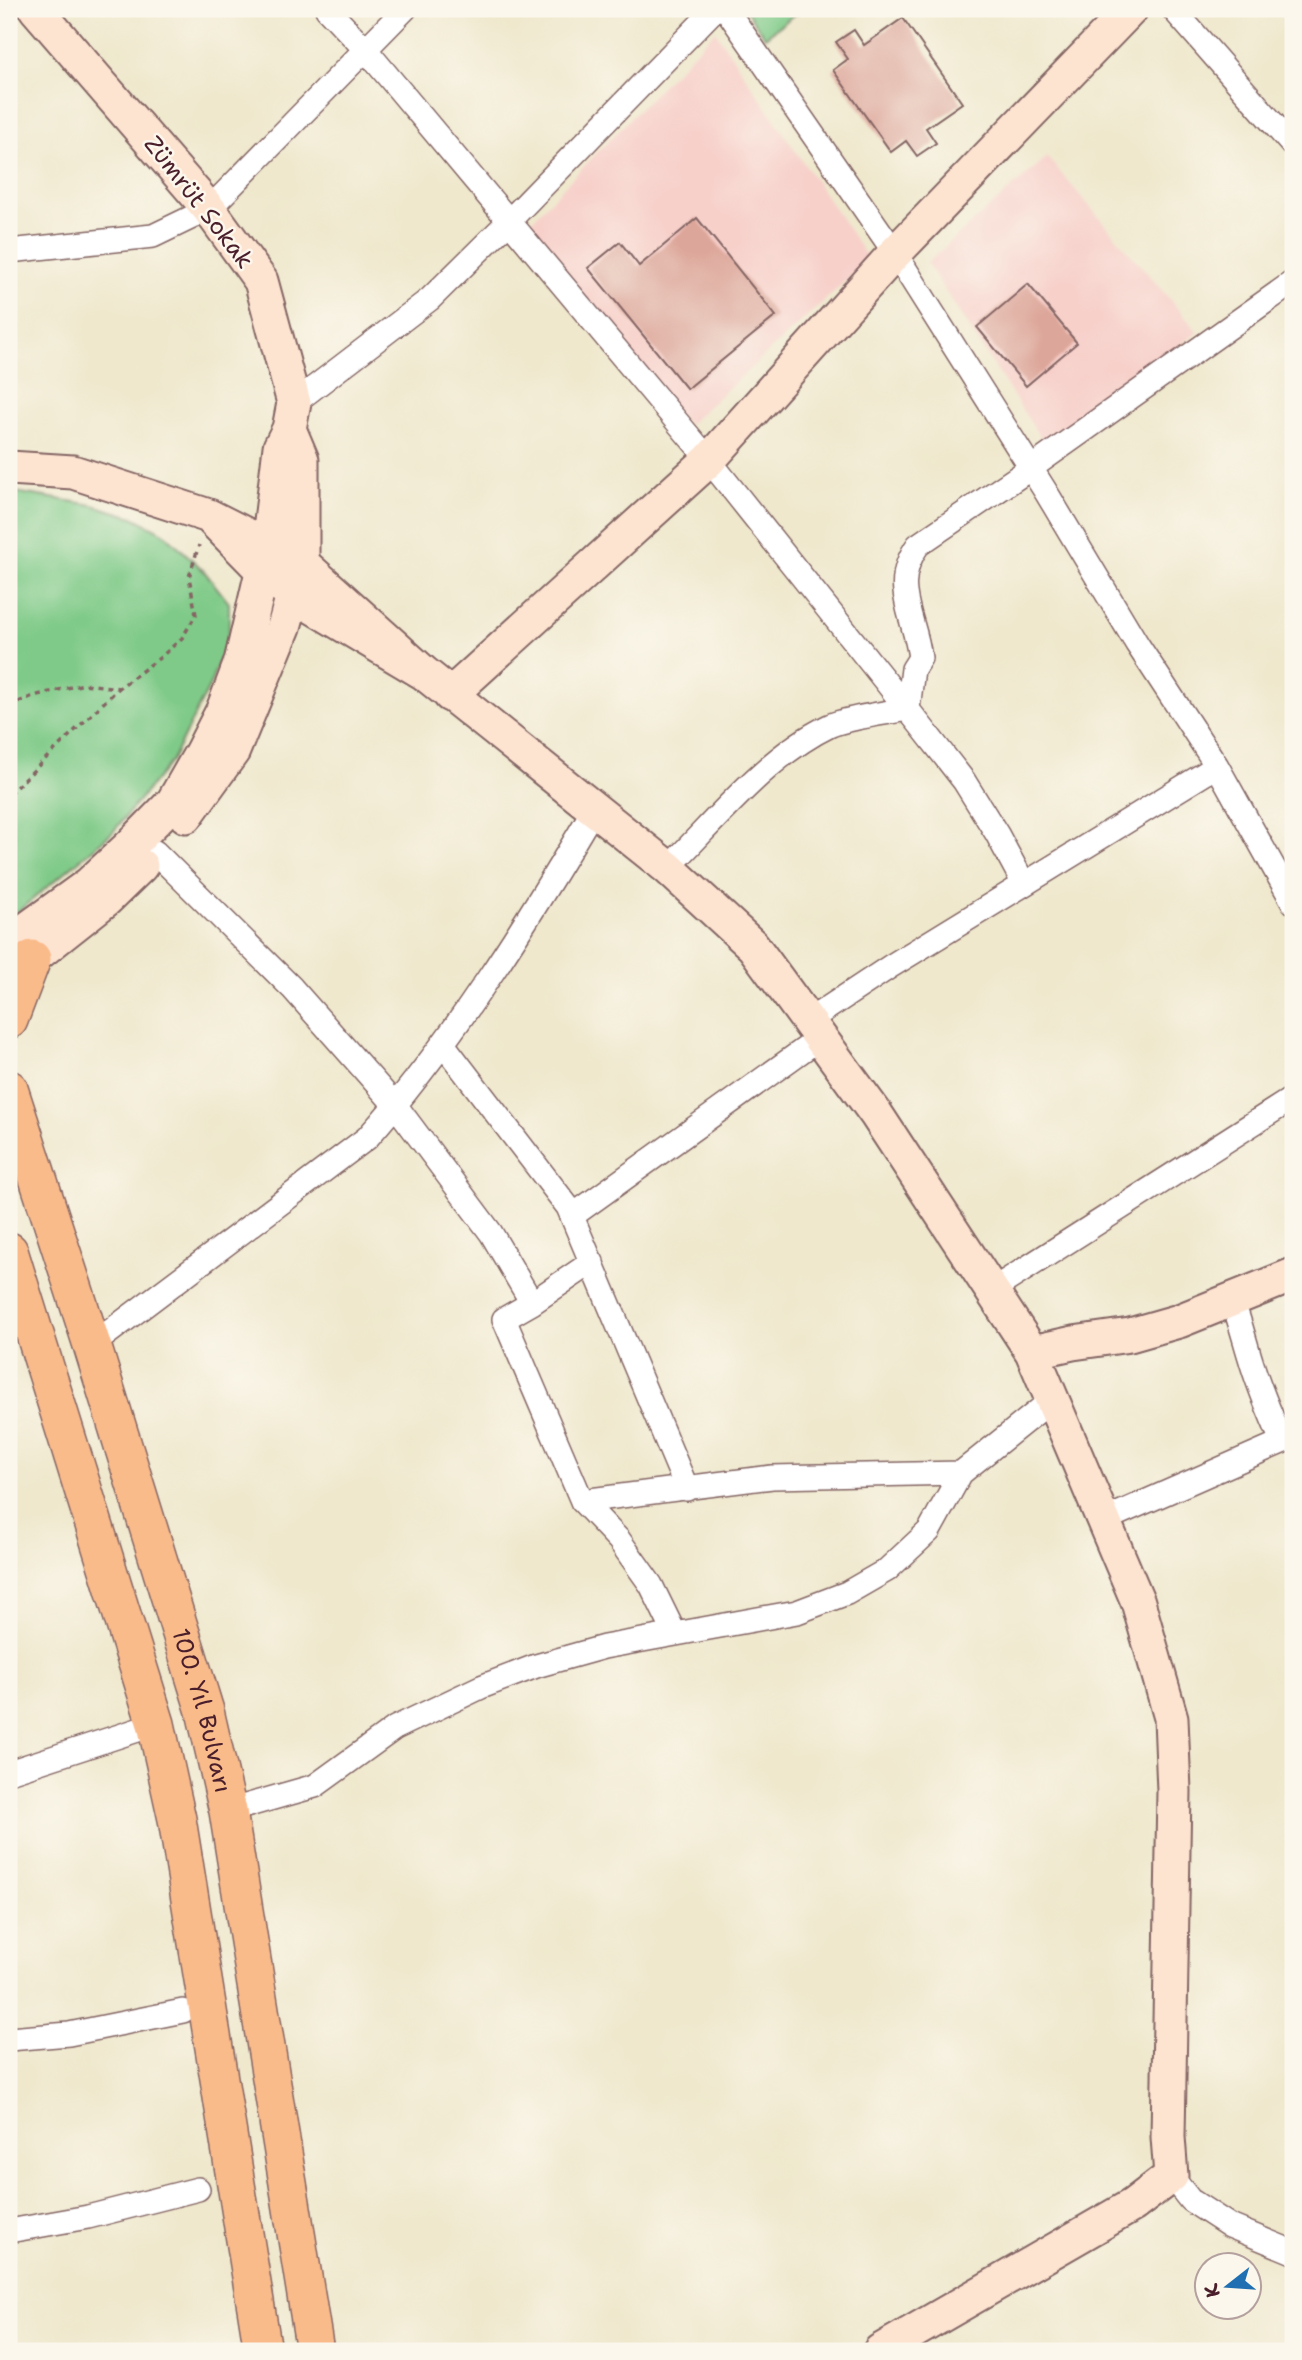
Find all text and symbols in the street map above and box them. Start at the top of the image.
street label: Zümrüt Sokak [137,129,261,275]
street label: 100. Yıl Bulvarı [164,1624,239,1796]
north arrow [1194,2252,1264,2322]
text: K [1198,2281,1226,2301]

